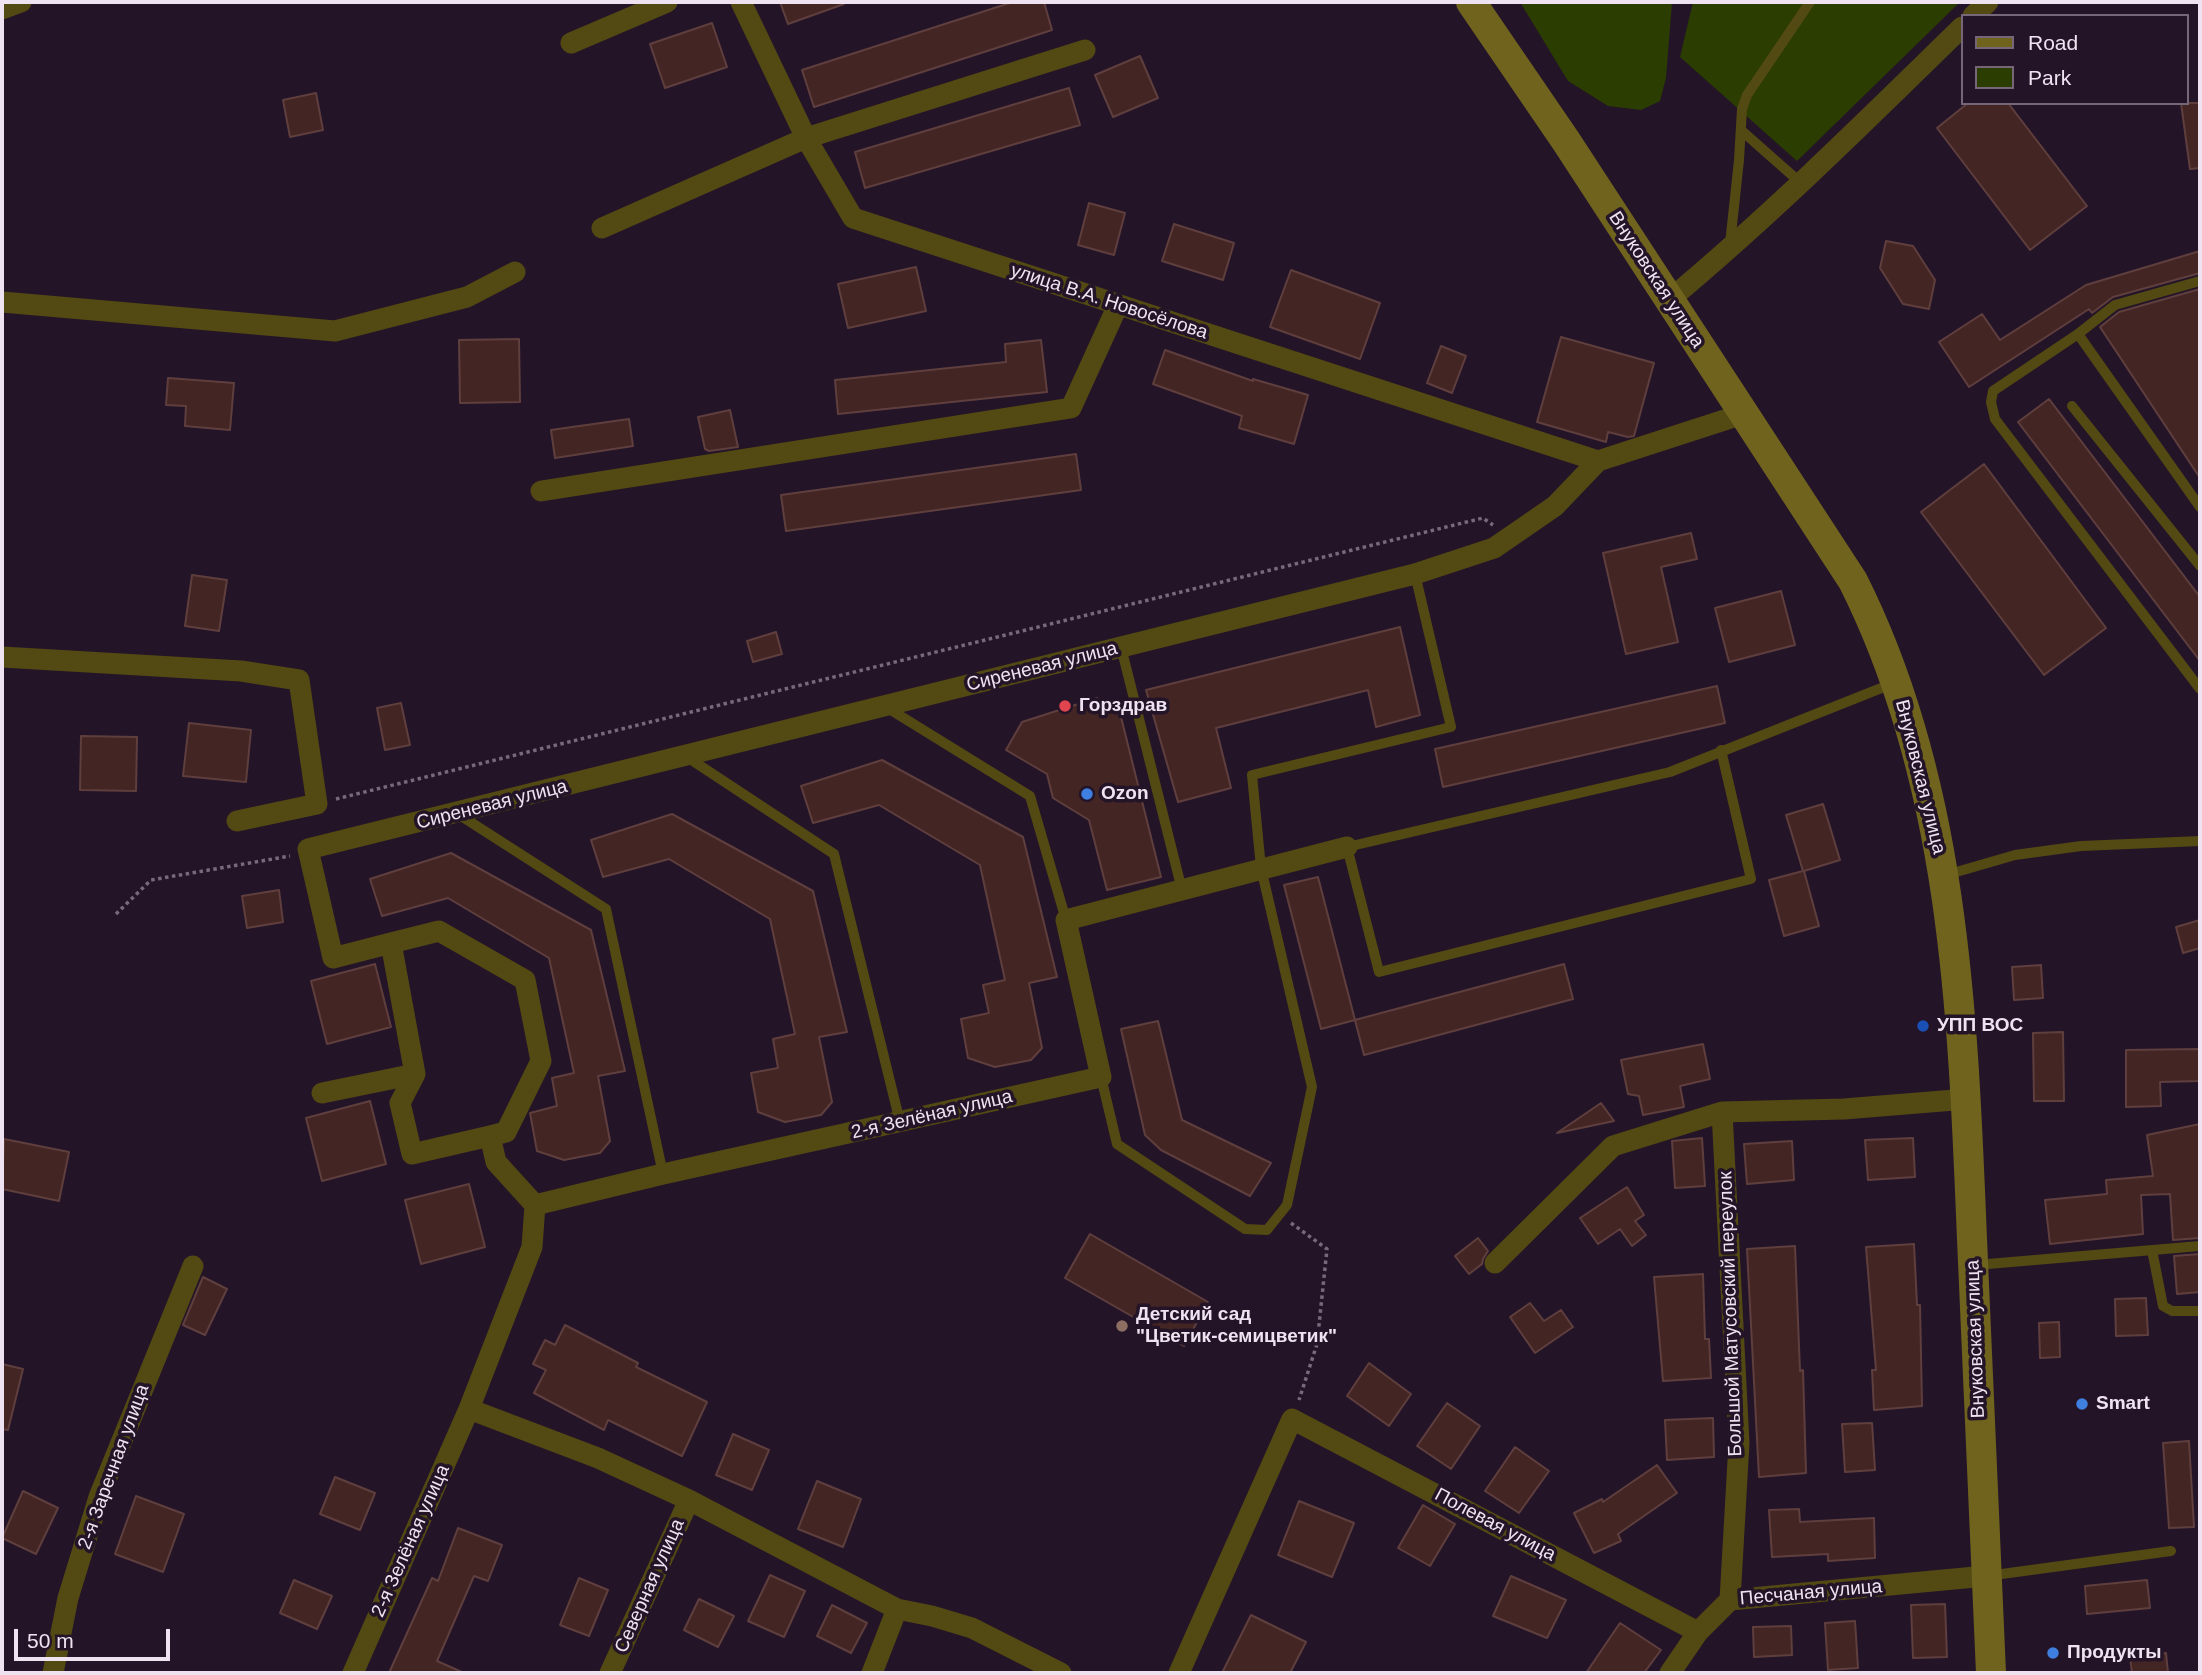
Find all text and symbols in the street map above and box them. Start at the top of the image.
legend [1960,14,2188,105]
text: Road [2028,31,2078,54]
text: Park [2028,66,2071,89]
street label: Внуковская улица [1603,207,1709,353]
street label: улица В.А. Новосёлова [1008,259,1210,345]
street label: Сиреневая улица [964,637,1120,697]
place label: Горздрав [1079,695,1167,717]
street label: Внуковская улица [1890,697,1950,857]
marker: Горздрав [1057,698,1073,714]
street label: Сиреневая улица [414,775,570,835]
place label: Ozon [1101,783,1148,805]
marker: Ozon [1079,786,1095,802]
place label: УПП ВОС [1937,1015,2023,1037]
marker: УПП ВОС [1915,1018,1931,1034]
street label: 2-я Зелёная улица [849,1085,1015,1145]
street label: Большой Матусовский переулок [1715,1171,1747,1457]
street label: Внуковская улица [1962,1260,1990,1418]
place label: Детский сад "Цветик-семицветик" [1136,1304,1337,1348]
marker: Детский сад "Цветик-семицветик" [1114,1318,1130,1334]
street label: 2-я Заречная улица [74,1381,154,1553]
place label: Smart [2096,1393,2150,1415]
marker: Smart [2074,1396,2090,1412]
street label: 2-я Зелёная улица [367,1461,455,1621]
street label: Полевая улица [1431,1484,1559,1566]
street label: Северная улица [610,1516,690,1656]
street label: Песчаная улица [1739,1575,1883,1611]
scale bar [18,1616,173,1660]
text: 50 m [27,1629,74,1652]
place label: Продукты [2067,1642,2162,1664]
marker: Продукты [2045,1645,2061,1661]

